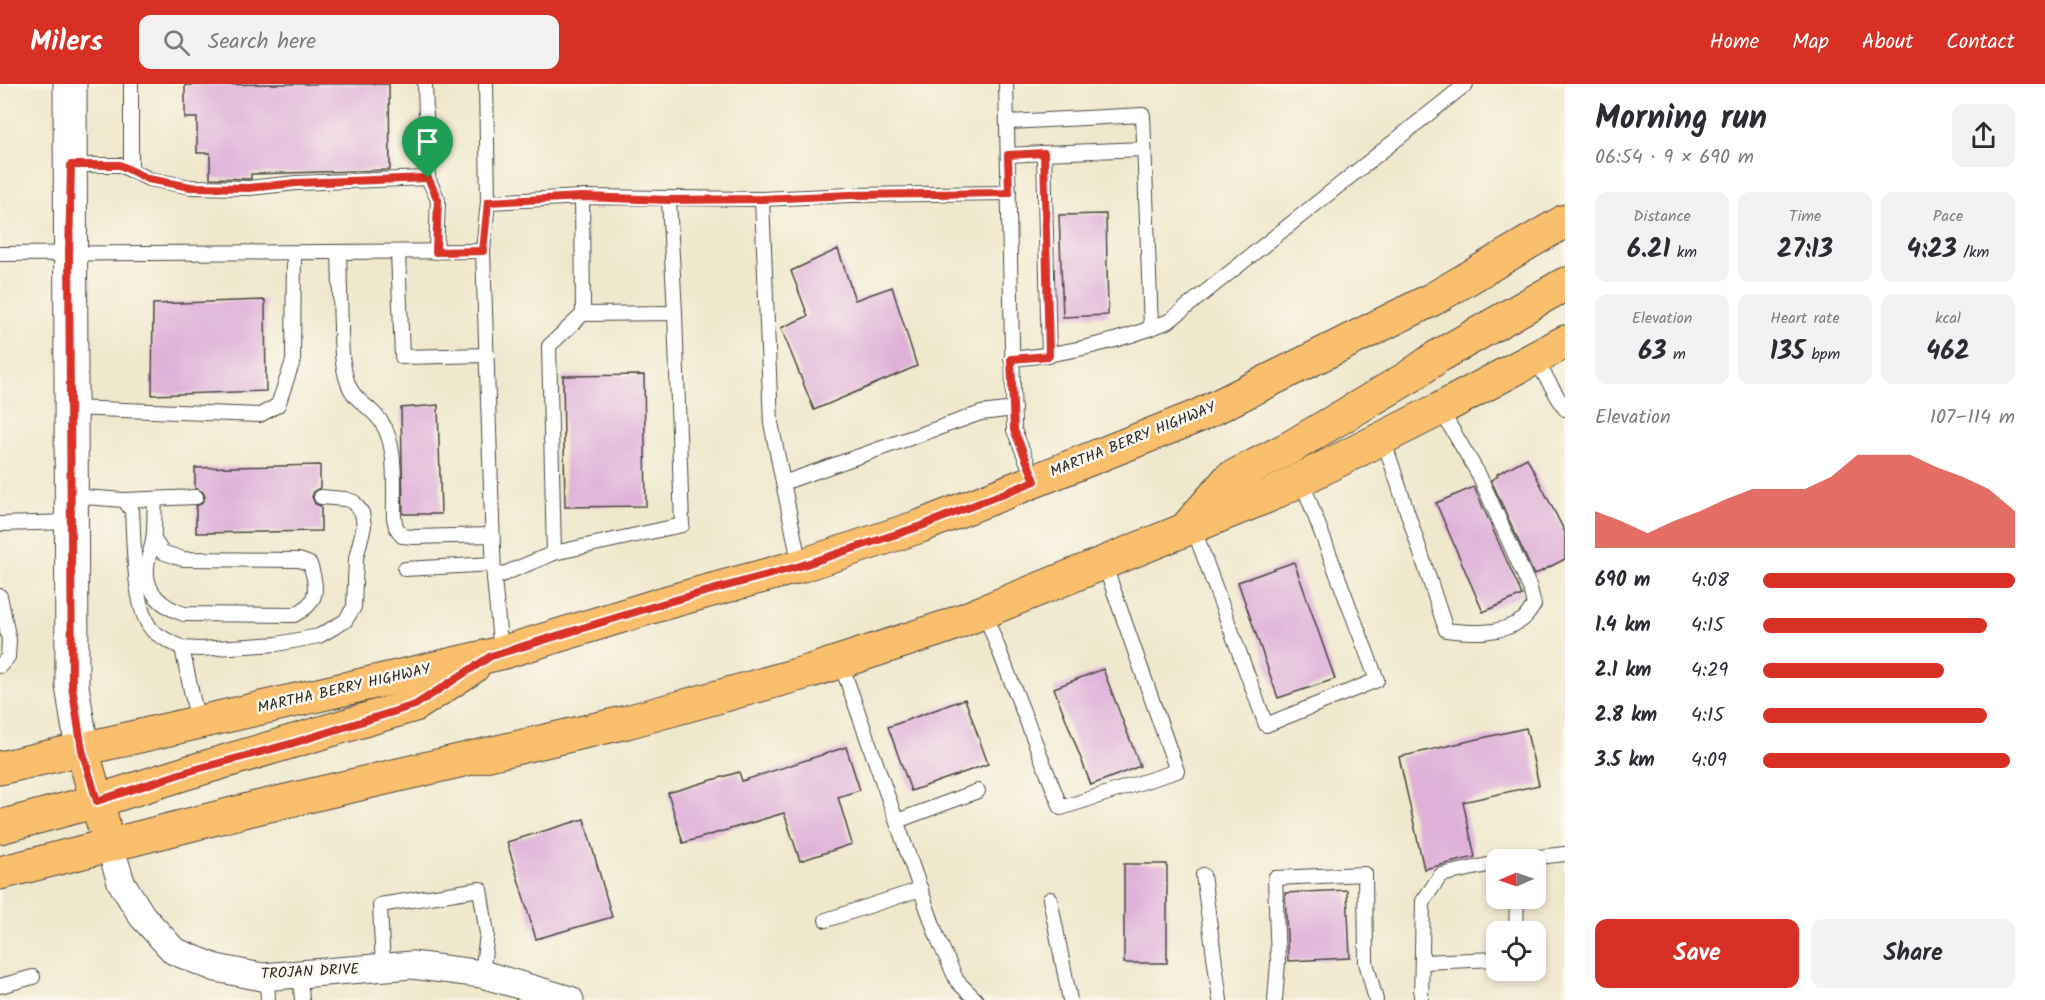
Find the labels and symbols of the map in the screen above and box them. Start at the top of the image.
pin [402,116,453,178]
street label: MARTHA BERRY HIGHWAY [1047,395,1221,484]
street label: MARTHA BERRY HIGHWAY [255,657,434,721]
north arrow [1486,849,1546,909]
street label: TROJAN DRIVE [260,957,361,987]

